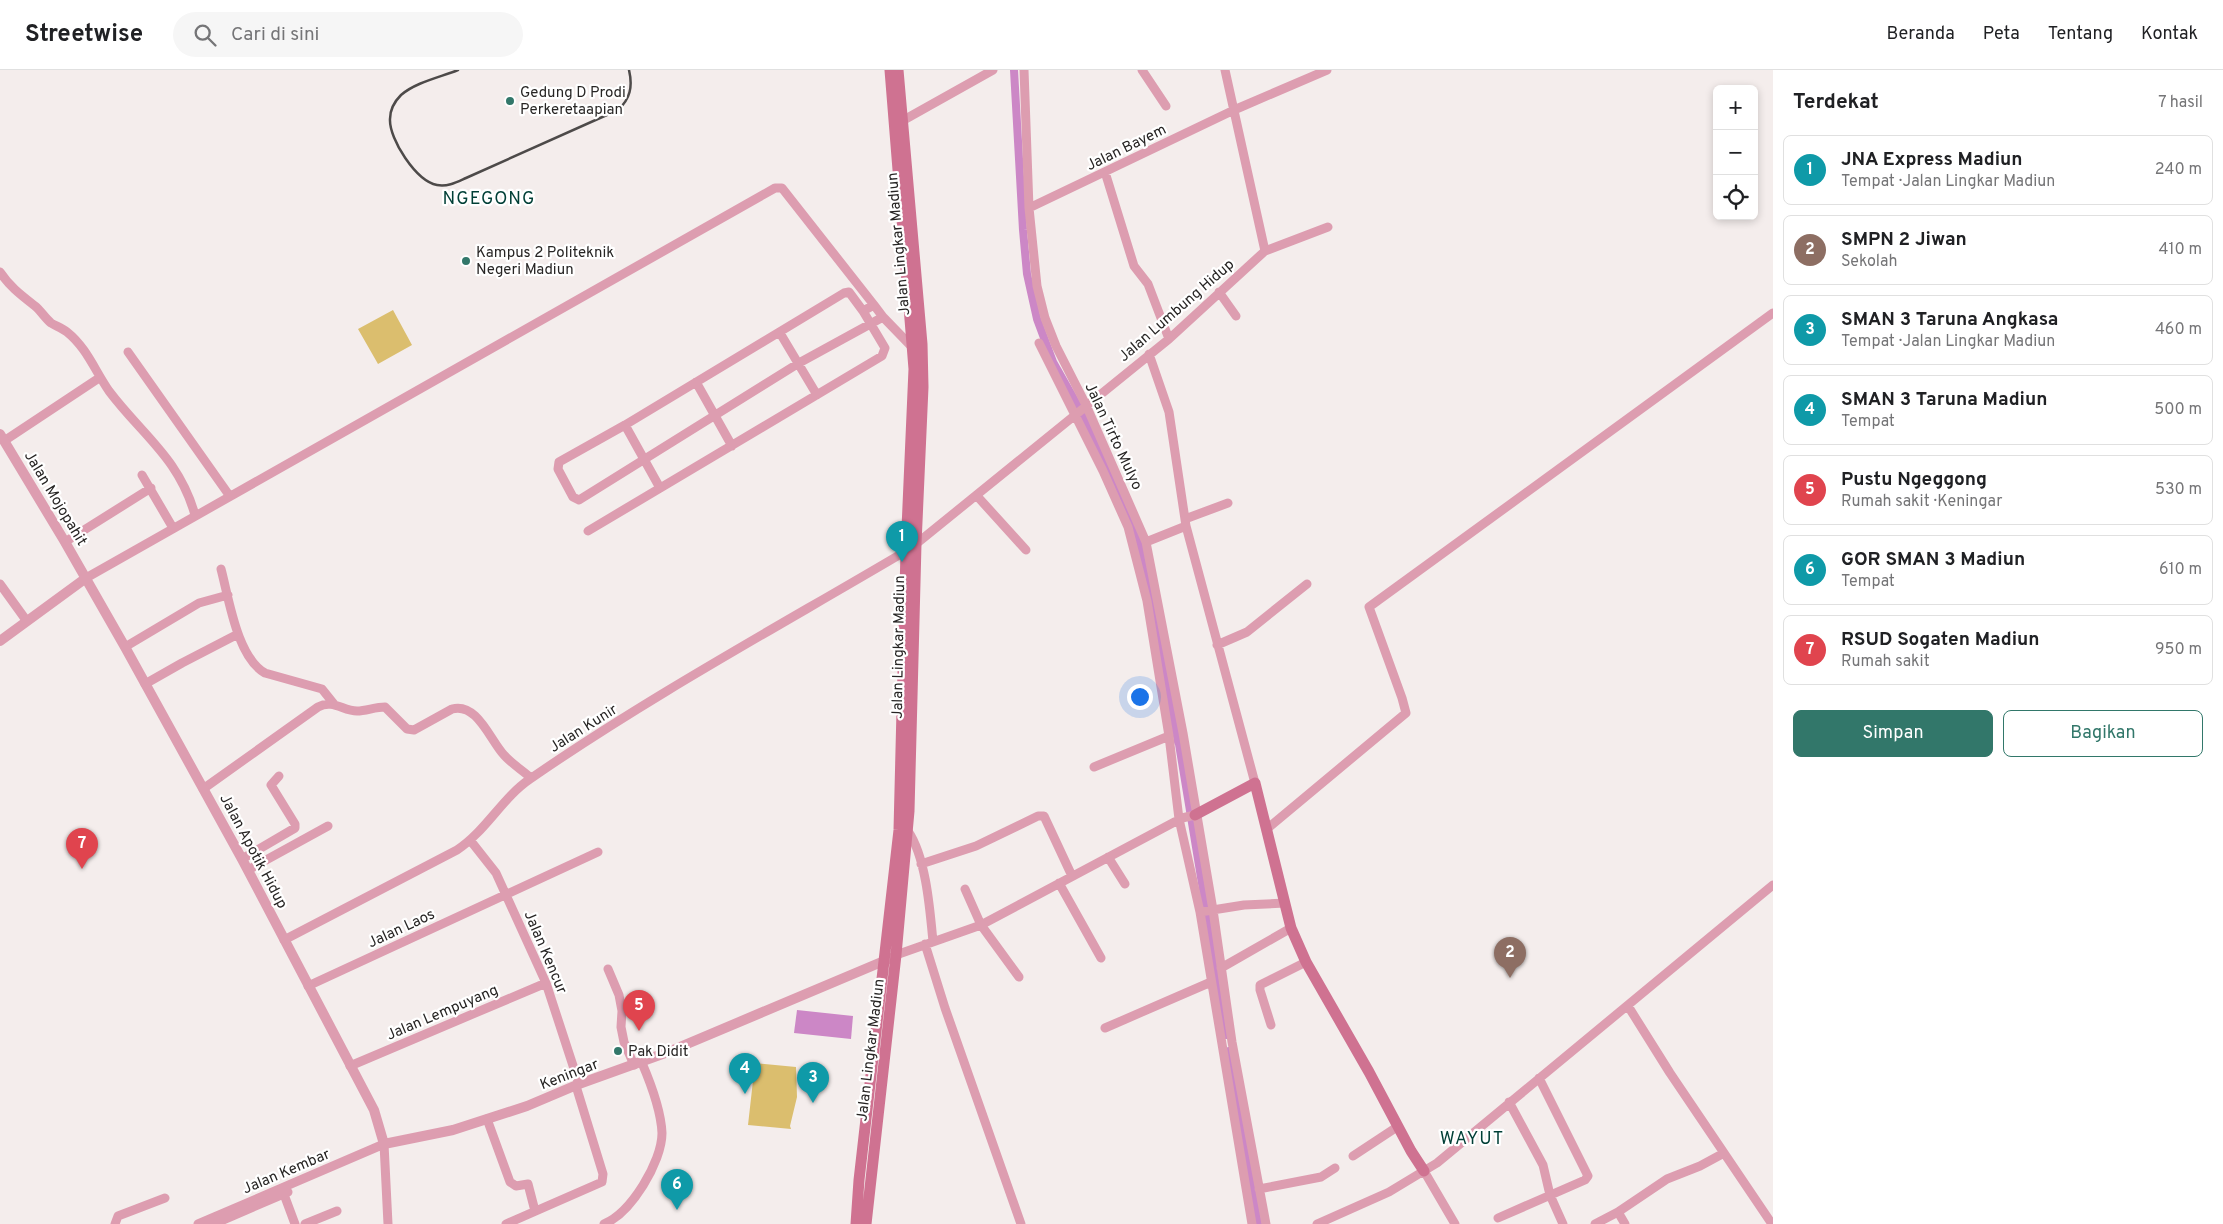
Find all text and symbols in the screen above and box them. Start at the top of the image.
search box [173,12,523,57]
text: Streetwise [25,20,143,50]
icon: search [191,21,219,49]
text: Cari di sini [231,23,319,47]
text: Beranda [1886,23,1955,46]
text: Peta [1983,23,2020,46]
text: Tentang [2048,23,2113,46]
text: Kontak [2141,23,2198,46]
place label: Gedung D Prodi Perkeretaapian [520,84,626,120]
map controls [1713,85,1758,220]
button: + [1713,85,1758,130]
text: Terdekat [1793,89,1879,116]
text: 7 hasil [2158,93,2203,113]
marker: Gedung D Prodi Perkeretaapian [504,95,516,107]
street label: Jalan Bayem [1084,121,1170,176]
button: − [1713,130,1758,175]
text: JNA Express Madiun [1841,148,2023,172]
text: 1 [1807,160,1813,180]
text: 240 m [2155,160,2202,180]
street label: Jalan Lingkar Madiun [884,172,915,316]
text: Tempat · Jalan Lingkar Madiun [1841,172,2055,192]
button: locate [1713,175,1758,220]
district label: NGEGONG [443,188,535,211]
text: SMPN 2 Jiwan [1841,228,1967,252]
text: 2 [1805,240,1815,260]
text: 410 m [2159,240,2202,260]
place label: Kampus 2 Politeknik Negeri Madiun [476,244,614,280]
text: Sekolah [1841,252,1897,272]
marker: Kampus 2 Politeknik Negeri Madiun [460,255,472,267]
street label: Jalan Lumbung Hidup [1115,256,1239,367]
text: SMAN 3 Taruna Angkasa [1841,308,2058,332]
text: 3 [1805,320,1815,340]
text: 460 m [2155,320,2202,340]
text: Tempat · Jalan Lingkar Madiun [1841,332,2055,352]
street label: Jalan Tirto Mulyo [1079,380,1146,493]
text: SMAN 3 Taruna Madiun [1841,388,2048,412]
text: 4 [1805,400,1815,420]
text: 500 m [2154,400,2202,420]
text: Tempat [1841,412,1895,432]
street label: Jalan Mojopahit [19,448,90,550]
text: Pustu Ngeggong [1841,468,1987,492]
text: 5 [1805,480,1815,500]
text: 530 m [2155,480,2202,500]
text: Rumah sakit · Keningar [1841,492,2002,512]
pin: 1 [886,521,918,562]
text: GOR SMAN 3 Madiun [1841,548,2025,572]
text: 6 [1805,560,1815,580]
text: 610 m [2159,560,2202,580]
text: Tempat [1841,572,1895,592]
street label: Jalan Lingkar Madiun [889,575,910,719]
text: RSUD Sogaten Madiun [1841,628,2040,652]
text: 7 [1806,640,1814,660]
text: 950 m [2155,640,2202,660]
text: Rumah sakit [1841,652,1930,672]
your location [1127,684,1153,710]
street label: Jalan Kunir [546,701,621,758]
button: Simpan [1793,710,1993,757]
button: Bagikan [2003,710,2203,757]
street label: Jalan Apotik Hidup [214,791,291,912]
pin: 7 [66,828,98,869]
street label: Jalan Laos [365,906,438,953]
street label: Jalan Kencur [519,908,571,997]
pin: 2 [1494,937,1526,978]
street label: Jalan Lingkar Madiun [853,978,890,1122]
street label: Jalan Lempuyang [384,981,501,1045]
pin: 5 [623,990,655,1031]
place label: Pak Didit [628,1043,688,1062]
marker: Pak Didit [612,1045,624,1057]
pin: 4 [729,1053,761,1094]
street label: Keningar [538,1056,602,1095]
pin: 3 [797,1062,829,1103]
district label: WAYUT [1440,1128,1504,1151]
street label: Jalan Kembar [240,1145,333,1199]
pin: 6 [661,1169,693,1210]

